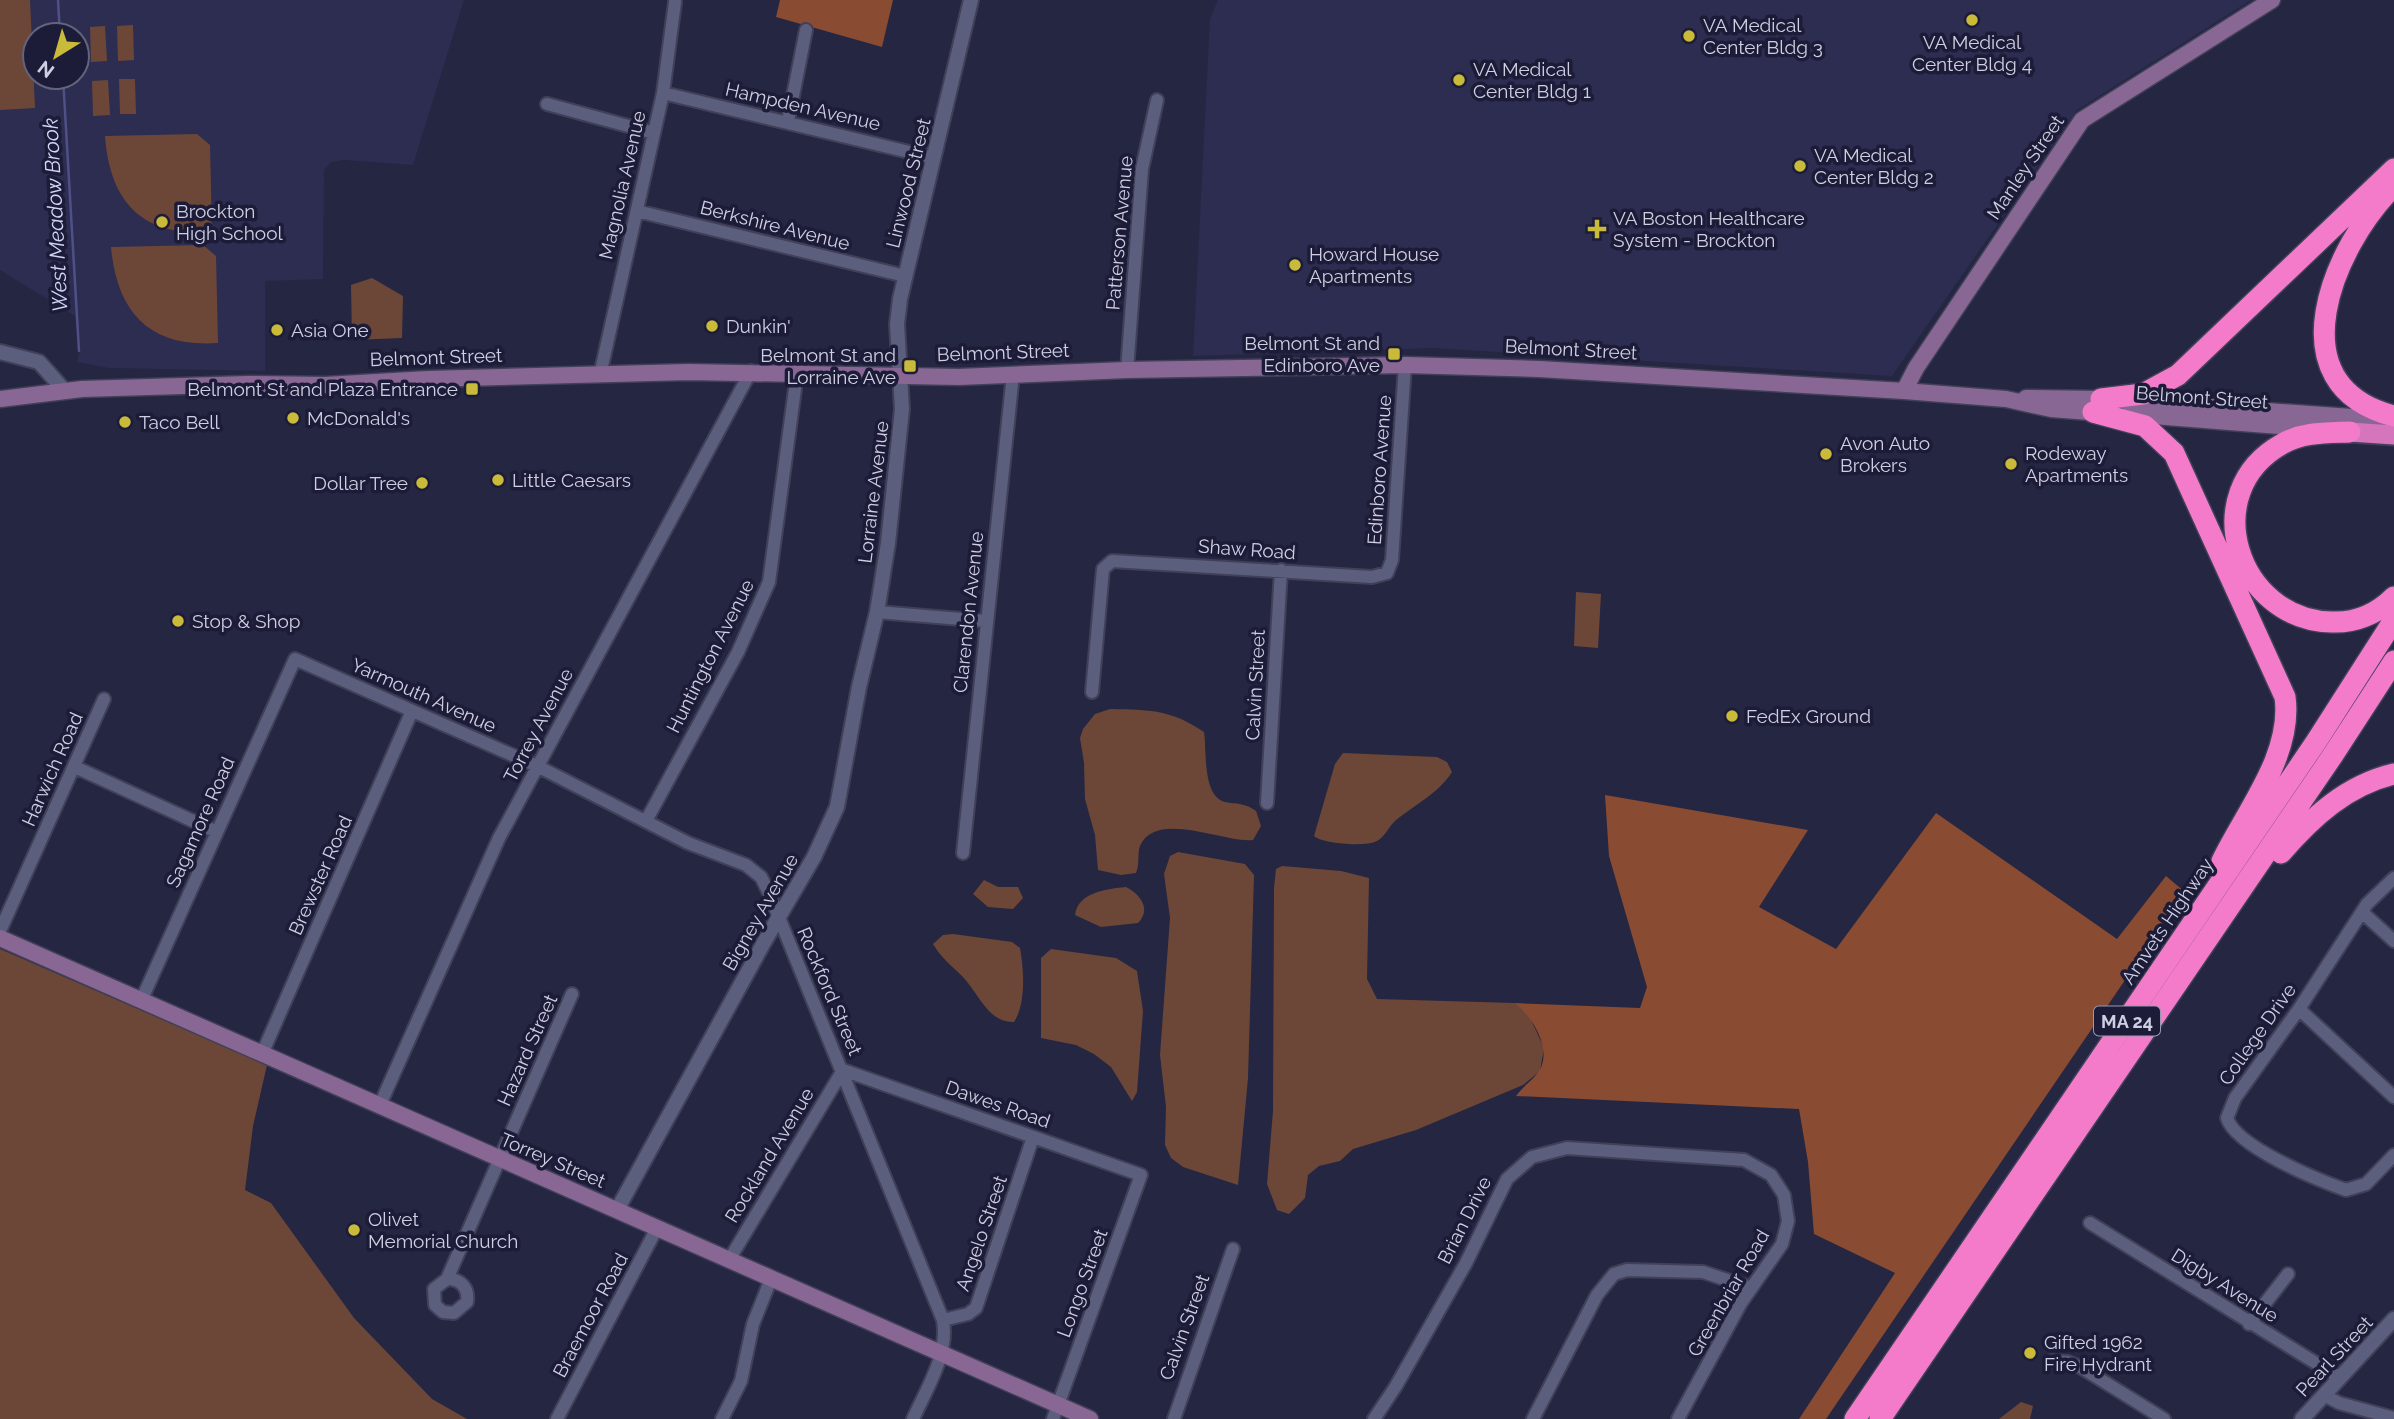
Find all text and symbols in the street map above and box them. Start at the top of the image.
marker: VA Medical Center Bldg 4 [1964,12,1980,28]
place label: VA Medical Center Bldg 3 [1703,14,1823,58]
north arrow [21,21,91,91]
marker: VA Medical Center Bldg 3 [1681,28,1697,44]
place label: VA Medical Center Bldg 4 [1912,31,2032,75]
text: N [33,56,58,83]
place label: VA Medical Center Bldg 1 [1473,58,1591,102]
marker: VA Medical Center Bldg 1 [1451,72,1467,88]
street label: Hampden Avenue [723,77,883,135]
street label: Magnolia Avenue [594,109,650,261]
street label: Manley Street [1982,110,2068,223]
street label: Linwood Street [881,115,935,250]
water label: West Meadow Brook [37,117,73,313]
place label: VA Medical Center Bldg 2 [1814,144,1934,188]
street label: Patterson Avenue [1101,155,1137,311]
marker: VA Medical Center Bldg 2 [1792,158,1808,174]
street label: Berkshire Avenue [698,196,852,254]
place label: Brockton High School [176,200,283,244]
place label: VA Boston Healthcare System - Brockton [1613,207,1805,251]
marker: Brockton High School [154,214,170,230]
marker: VA Boston Healthcare System - Brockton [1587,219,1607,239]
place label: Howard House Apartments [1309,243,1439,287]
marker: Howard House Apartments [1287,257,1303,273]
place label: Dunkin' [726,315,791,337]
marker: Dunkin' [704,318,720,334]
place label: Asia One [291,319,369,341]
marker: Asia One [269,322,285,338]
place label: Belmont St and Edinboro Ave [1244,332,1380,376]
street label: Belmont Street [1504,335,1638,363]
street label: Belmont Street [936,339,1070,365]
street label: Belmont Street [369,344,503,370]
place label: Belmont St and Lorraine Ave [760,344,896,388]
marker: Belmont St and Edinboro Ave [1386,346,1402,362]
marker: Belmont St and Lorraine Ave [902,358,918,374]
place label: Belmont St and Plaza Entrance [187,378,458,400]
marker: Belmont St and Plaza Entrance [464,381,480,397]
street label: Belmont Street [2135,381,2270,413]
street label: Edinboro Avenue [1363,394,1395,546]
place label: McDonald's [307,407,410,429]
marker: McDonald's [285,410,301,426]
place label: Taco Bell [139,411,220,433]
marker: Taco Bell [117,414,133,430]
street label: Lorraine Avenue [853,420,893,564]
place label: Avon Auto Brokers [1840,432,1930,476]
place label: Rodeway Apartments [2025,442,2128,486]
marker: Avon Auto Brokers [1818,446,1834,462]
marker: Rodeway Apartments [2003,456,2019,472]
place label: Little Caesars [512,469,631,491]
place label: Dollar Tree [313,472,408,494]
marker: Little Caesars [490,472,506,488]
marker: Dollar Tree [414,475,430,491]
street label: Clarendon Avenue [949,530,987,694]
street label: Shaw Road [1197,535,1297,563]
street label: Huntington Avenue [662,576,758,736]
place label: Stop & Shop [192,610,301,632]
marker: Stop & Shop [170,613,186,629]
street label: Calvin Street [1241,628,1269,741]
street label: Yarmouth Avenue [348,653,500,737]
street label: Torrey Avenue [499,664,577,786]
place label: FedEx Ground [1746,705,1871,727]
marker: FedEx Ground [1724,708,1740,724]
street label: Harwich Road [17,709,87,829]
street label: Sagamore Road [161,753,239,891]
street label: Brewster Road [284,812,356,938]
street label: Bigney Avenue [718,850,802,974]
street label: Amvets Highway [2117,854,2217,988]
street label: Rockford Street [793,924,867,1059]
street label: College Drive [2214,979,2300,1089]
street label: Hazard Street [493,990,562,1109]
road number: MA 24 [2094,1006,2160,1036]
street label: Dawes Road [943,1076,1053,1132]
street label: Rockland Avenue [720,1084,818,1226]
street label: Torrey Street [497,1128,609,1192]
street label: Angelo Street [951,1172,1011,1294]
street label: Brian Drive [1433,1173,1495,1267]
place label: Olivet Memorial Church [368,1208,518,1252]
marker: Olivet Memorial Church [346,1222,362,1238]
street label: Longo Street [1052,1225,1112,1340]
street label: Greenbriar Road [1683,1226,1773,1360]
street label: Digby Avenue [2168,1243,2282,1327]
street label: Braemoor Road [548,1249,632,1381]
street label: Calvin Street [1155,1270,1214,1383]
street label: Pearl Street [2291,1311,2377,1401]
place label: Gifted 1962 Fire Hydrant [2044,1331,2152,1375]
marker: Gifted 1962 Fire Hydrant [2022,1345,2038,1361]

